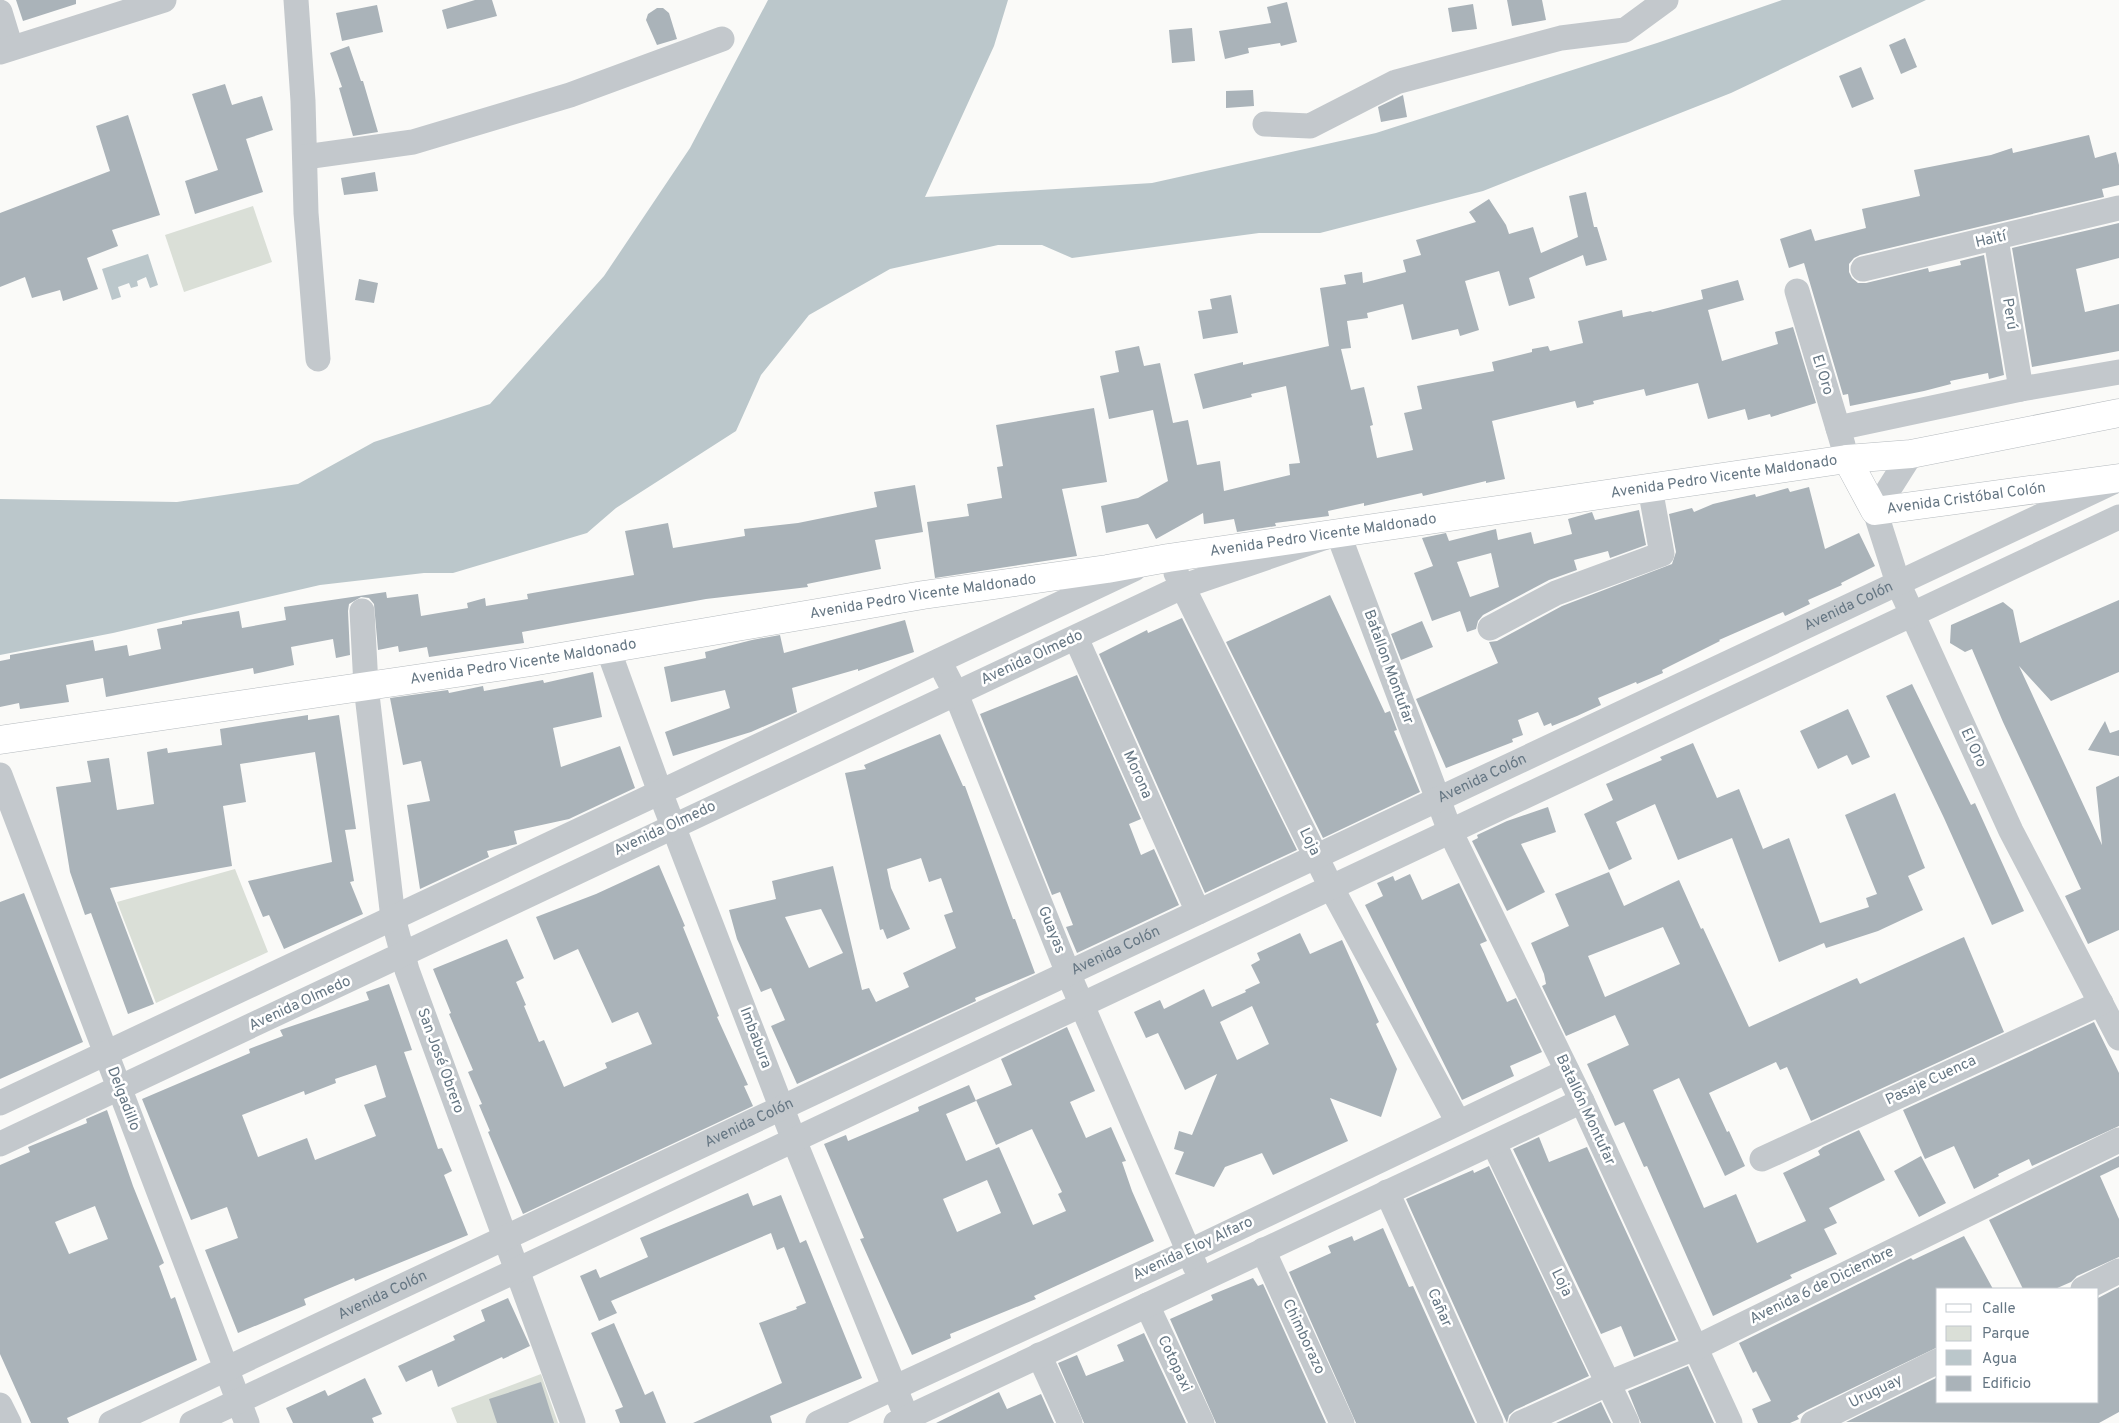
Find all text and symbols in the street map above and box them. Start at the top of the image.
street label: Haití [1974,227,2010,253]
street label: Perú [1997,297,2021,331]
street label: El Oro [1807,352,1837,398]
street label: Avenida Pedro Vicente Maldonado [1609,451,1839,503]
street label: Avenida Cristóbal Colón [1885,479,2047,519]
street label: Avenida Pedro Vicente Maldonado [1209,509,1438,561]
street label: Avenida Pedro Vicente Maldonado [808,570,1037,624]
street label: Avenida Colón [1801,577,1896,635]
street label: Batallon Montufar [1358,607,1418,727]
street label: Avenida Olmedo [978,626,1086,690]
street label: Avenida Pedro Vicente Maldonado [409,635,638,689]
street label: El Oro [1956,725,1990,771]
street label: Morona [1118,748,1156,802]
street label: Avenida Colón [1434,749,1530,808]
street label: Avenida Olmedo [611,797,719,861]
street label: Loja [1294,825,1324,859]
street label: Guayas [1033,904,1069,956]
street label: Avenida Colón [1068,922,1163,980]
street label: Avenida Olmedo [246,972,354,1036]
street label: Imbabura [735,1005,775,1071]
street label: San José Obrero [412,1006,468,1116]
street label: Batallón Montufar [1551,1051,1619,1169]
street label: Pasaje Cuenca [1883,1052,1979,1110]
street label: Delgadillo [102,1064,144,1134]
street label: Avenida Colón [701,1094,797,1152]
street label: Avenida Eloy Alfaro [1130,1213,1256,1285]
street label: Avenida 6 de Diciembre [1747,1243,1897,1329]
street label: Avenida Colón [335,1266,430,1324]
street label: Loja [1546,1266,1576,1300]
street label: Cañar [1422,1286,1456,1330]
legend [1936,1288,2099,1403]
street label: Chimborazo [1277,1296,1329,1378]
text: Calle [1982,1300,2016,1319]
text: Parque [1982,1325,2030,1344]
street label: Cotopaxi [1153,1333,1195,1395]
text: Agua [1982,1350,2017,1369]
street label: Uruguay [1846,1371,1906,1413]
text: Edificio [1982,1375,2031,1394]

